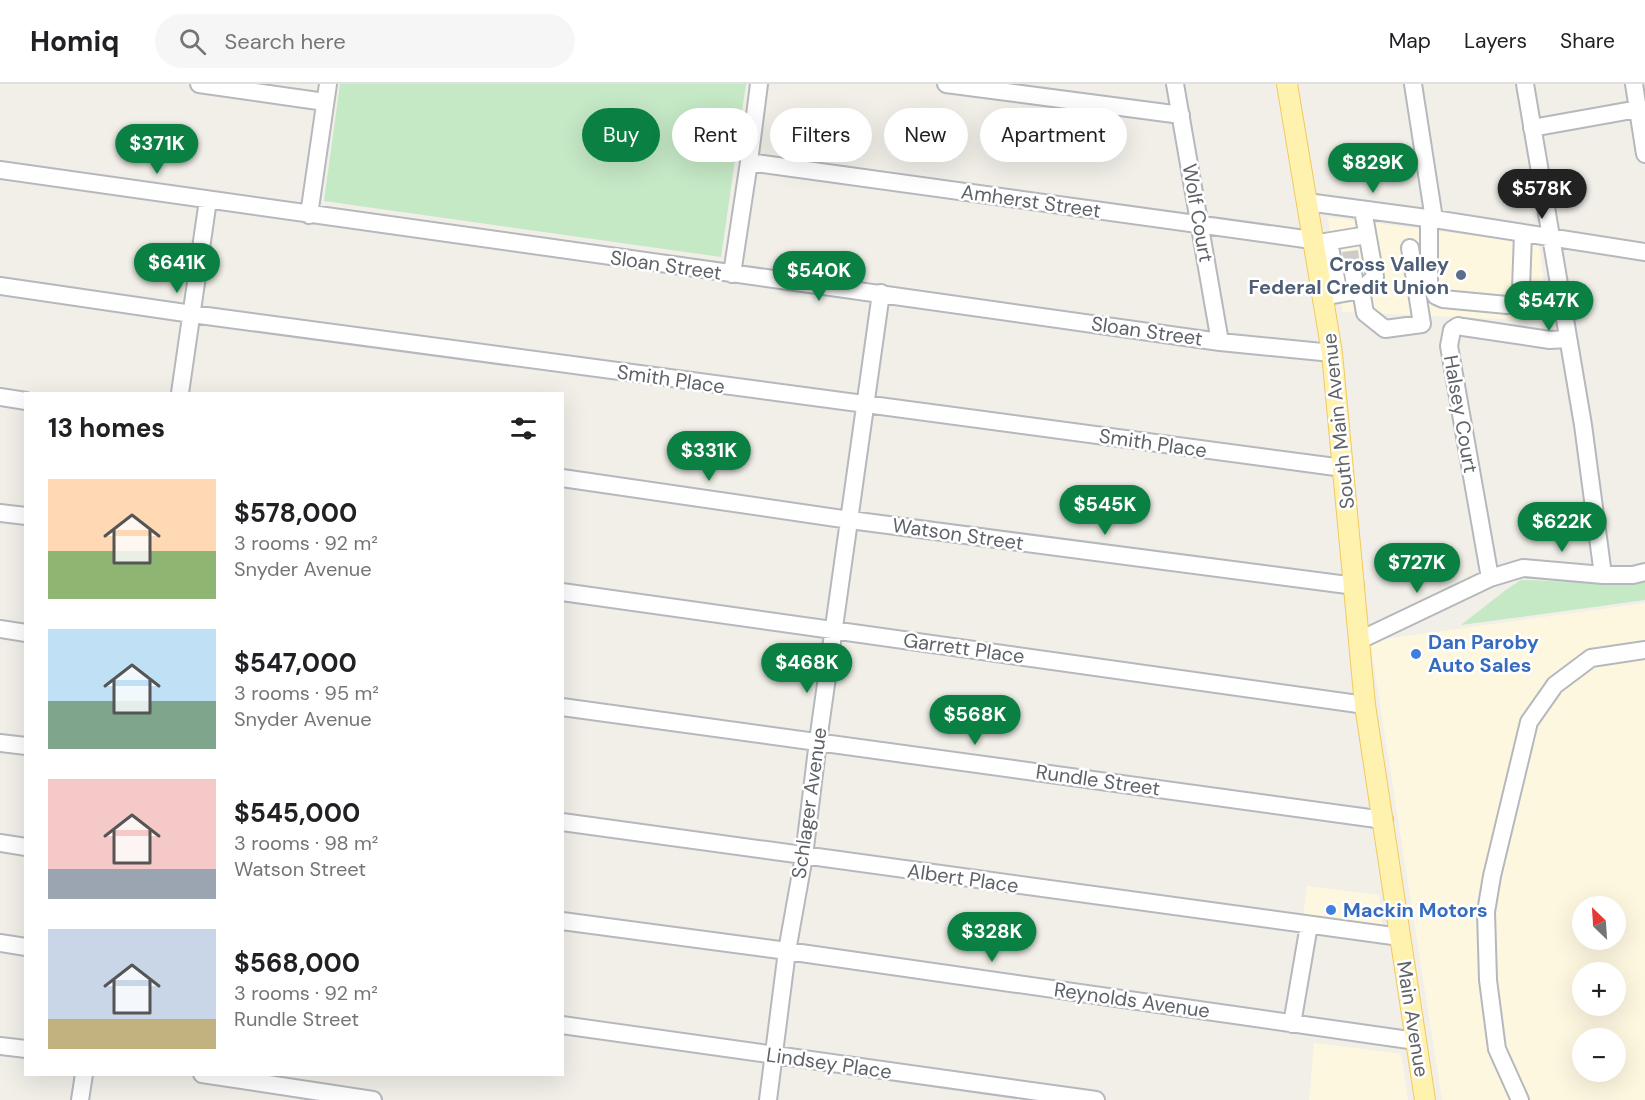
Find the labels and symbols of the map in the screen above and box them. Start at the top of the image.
pin: $371K [115,124,199,175]
pin: $829K [1331,143,1415,194]
street label: Wolf Court [1177,162,1219,264]
pin: $578K [1500,169,1584,220]
street label: Amherst Street [959,178,1103,224]
pin: $641K [135,243,219,294]
street label: Sloan Street [609,244,724,286]
pin: $540K [777,251,861,302]
place label: Cross Valley Federal Credit Union [1248,251,1449,300]
marker: Cross Valley Federal Credit Union [1454,268,1468,282]
pin: $547K [1507,281,1591,332]
street label: Sloan Street [1090,310,1205,352]
street label: South Main Avenue [1316,332,1360,510]
street label: Halsey Court [1438,353,1484,475]
street label: Smith Place [615,359,727,399]
street label: Smith Place [1097,423,1209,463]
pin: $331K [667,431,751,482]
pin: $545K [1063,485,1147,536]
pin: $622K [1520,502,1604,553]
street label: Watson Street [891,512,1025,556]
pin: $727K [1375,543,1459,594]
street label: Garrett Place [902,627,1026,669]
place label: Dan Paroby Auto Sales [1428,629,1539,678]
pin: $468K [765,643,849,694]
marker: Dan Paroby Auto Sales [1409,647,1423,661]
pin: $568K [933,695,1017,746]
street label: Schlager Avenue [786,726,832,880]
street label: Rundle Street [1034,758,1162,802]
street label: Albert Place [906,857,1020,899]
north arrow [1572,896,1626,950]
place label: Mackin Motors [1343,897,1488,923]
marker: Mackin Motors [1324,903,1338,917]
pin: $328K [950,912,1034,963]
street label: Main Avenue [1391,959,1435,1079]
street label: Reynolds Avenue [1052,976,1212,1024]
street label: Lindsey Place [765,1041,893,1085]

